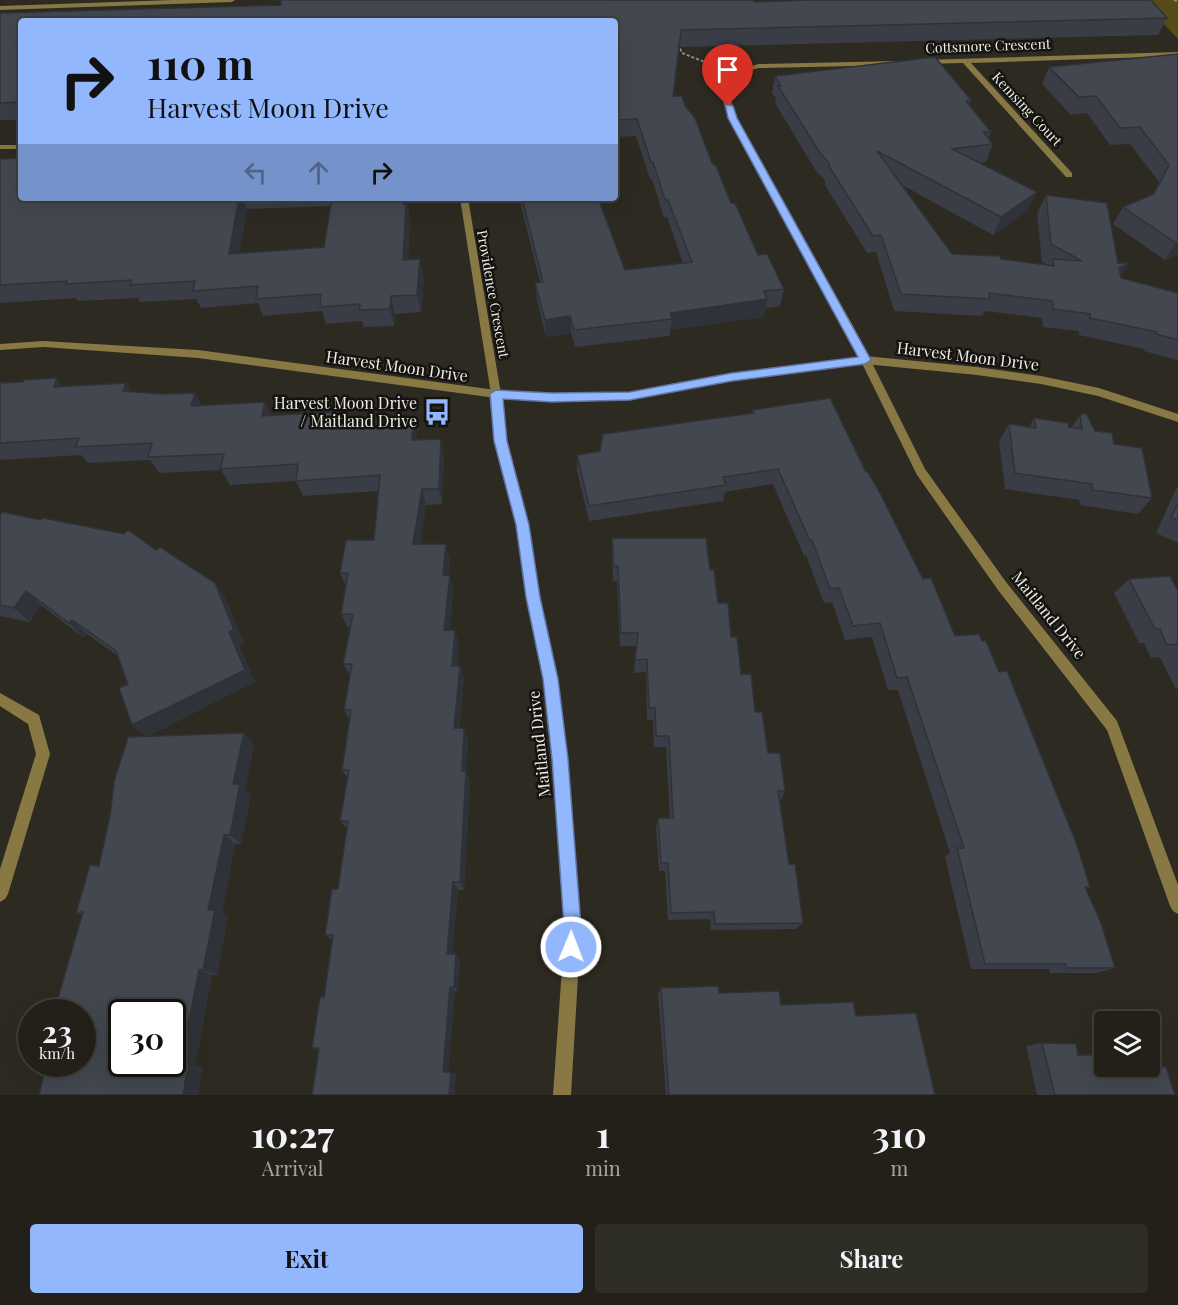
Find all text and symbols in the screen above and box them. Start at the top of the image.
street label: Cottsmore Crescent [925,34,1052,57]
text: 110 m [147,35,254,91]
icon: right [48,42,126,120]
pin [702,44,753,106]
icon: arrive [711,53,744,86]
street label: Kemsing Court [988,68,1067,151]
text: Harvest Moon Drive [147,89,389,125]
icon: left [239,156,272,189]
icon: ahead [302,156,335,189]
icon: right [365,156,398,189]
street label: Providence Crescent [473,228,514,360]
street label: Harvest Moon Drive [896,336,1040,375]
street label: Harvest Moon Drive [325,345,469,386]
place label: Harvest Moon Drive / Maitland Drive [274,392,417,431]
bus stop icon: Harvest Moon Drive / Maitland Drive [422,397,452,427]
street label: Maitland Drive [1008,567,1091,663]
street label: Maitland Drive [522,690,555,798]
position arrow [539,915,603,979]
speed limit sign: 30 [108,999,186,1077]
text: 23 [42,1011,72,1051]
map controls [1094,1011,1160,1077]
button: layers [1094,1011,1160,1077]
text: km/h [39,1043,75,1063]
text: 10:27 [251,1109,334,1157]
text: 1 [596,1109,610,1157]
text: 310 [872,1109,927,1157]
text: Arrival [262,1154,323,1181]
text: min [585,1154,621,1181]
text: m [891,1154,908,1181]
button: Exit [30,1224,583,1293]
button: Share [595,1224,1148,1293]

